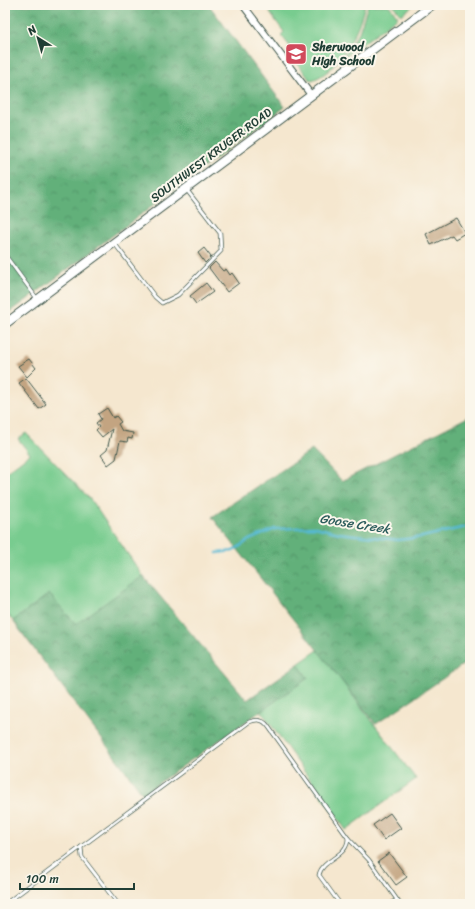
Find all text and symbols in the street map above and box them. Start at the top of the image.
north arrow [18,18,58,58]
text: N [23,20,41,41]
place label: Sherwood High School [311,36,375,72]
school or university icon: Sherwood High School [283,41,309,67]
street label: SOUTHWEST KRUGER ROAD [145,102,277,208]
water label: Goose Creek [318,507,393,541]
scale bar [20,865,134,891]
text: 100 m [26,868,59,890]

